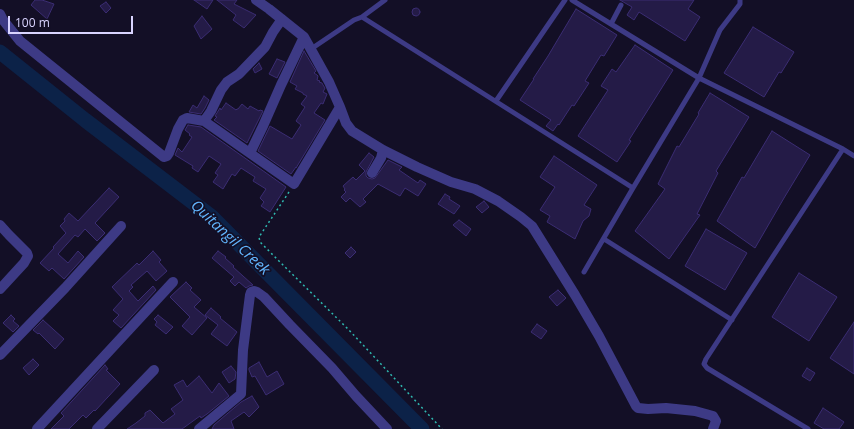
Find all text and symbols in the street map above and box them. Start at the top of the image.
scale bar [10,8,135,34]
text: 100 m [15,14,50,31]
water label: Quitangil Creek [187,197,273,279]

